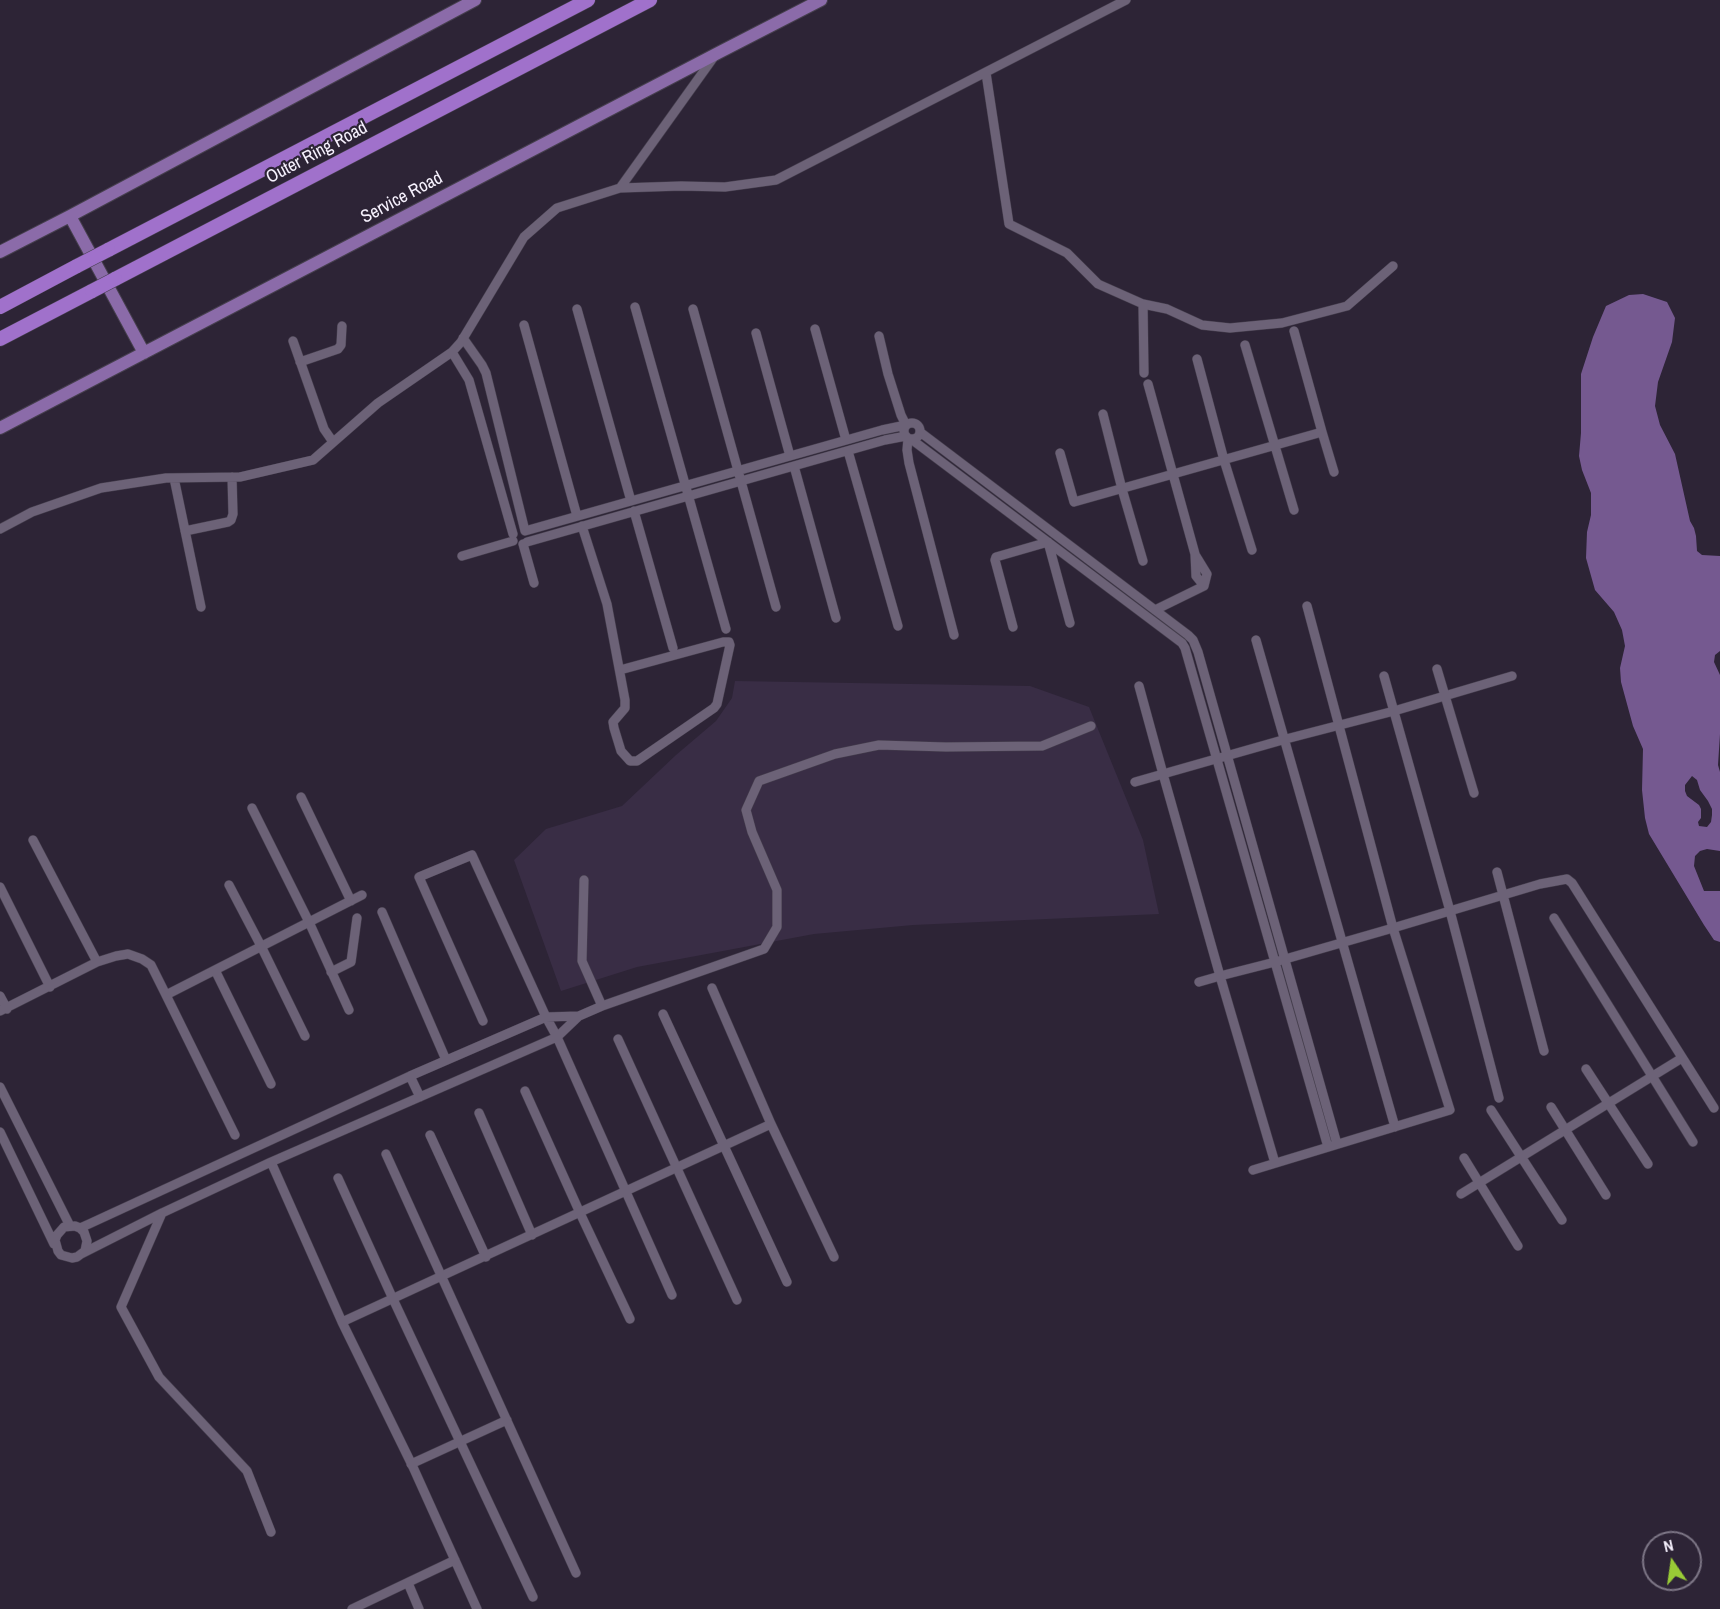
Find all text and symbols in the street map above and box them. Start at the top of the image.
street label: Outer Ring Road [263,117,371,189]
street label: Service Road [357,167,447,229]
north arrow [1642,1531,1702,1591]
text: N [1661,1534,1675,1557]

